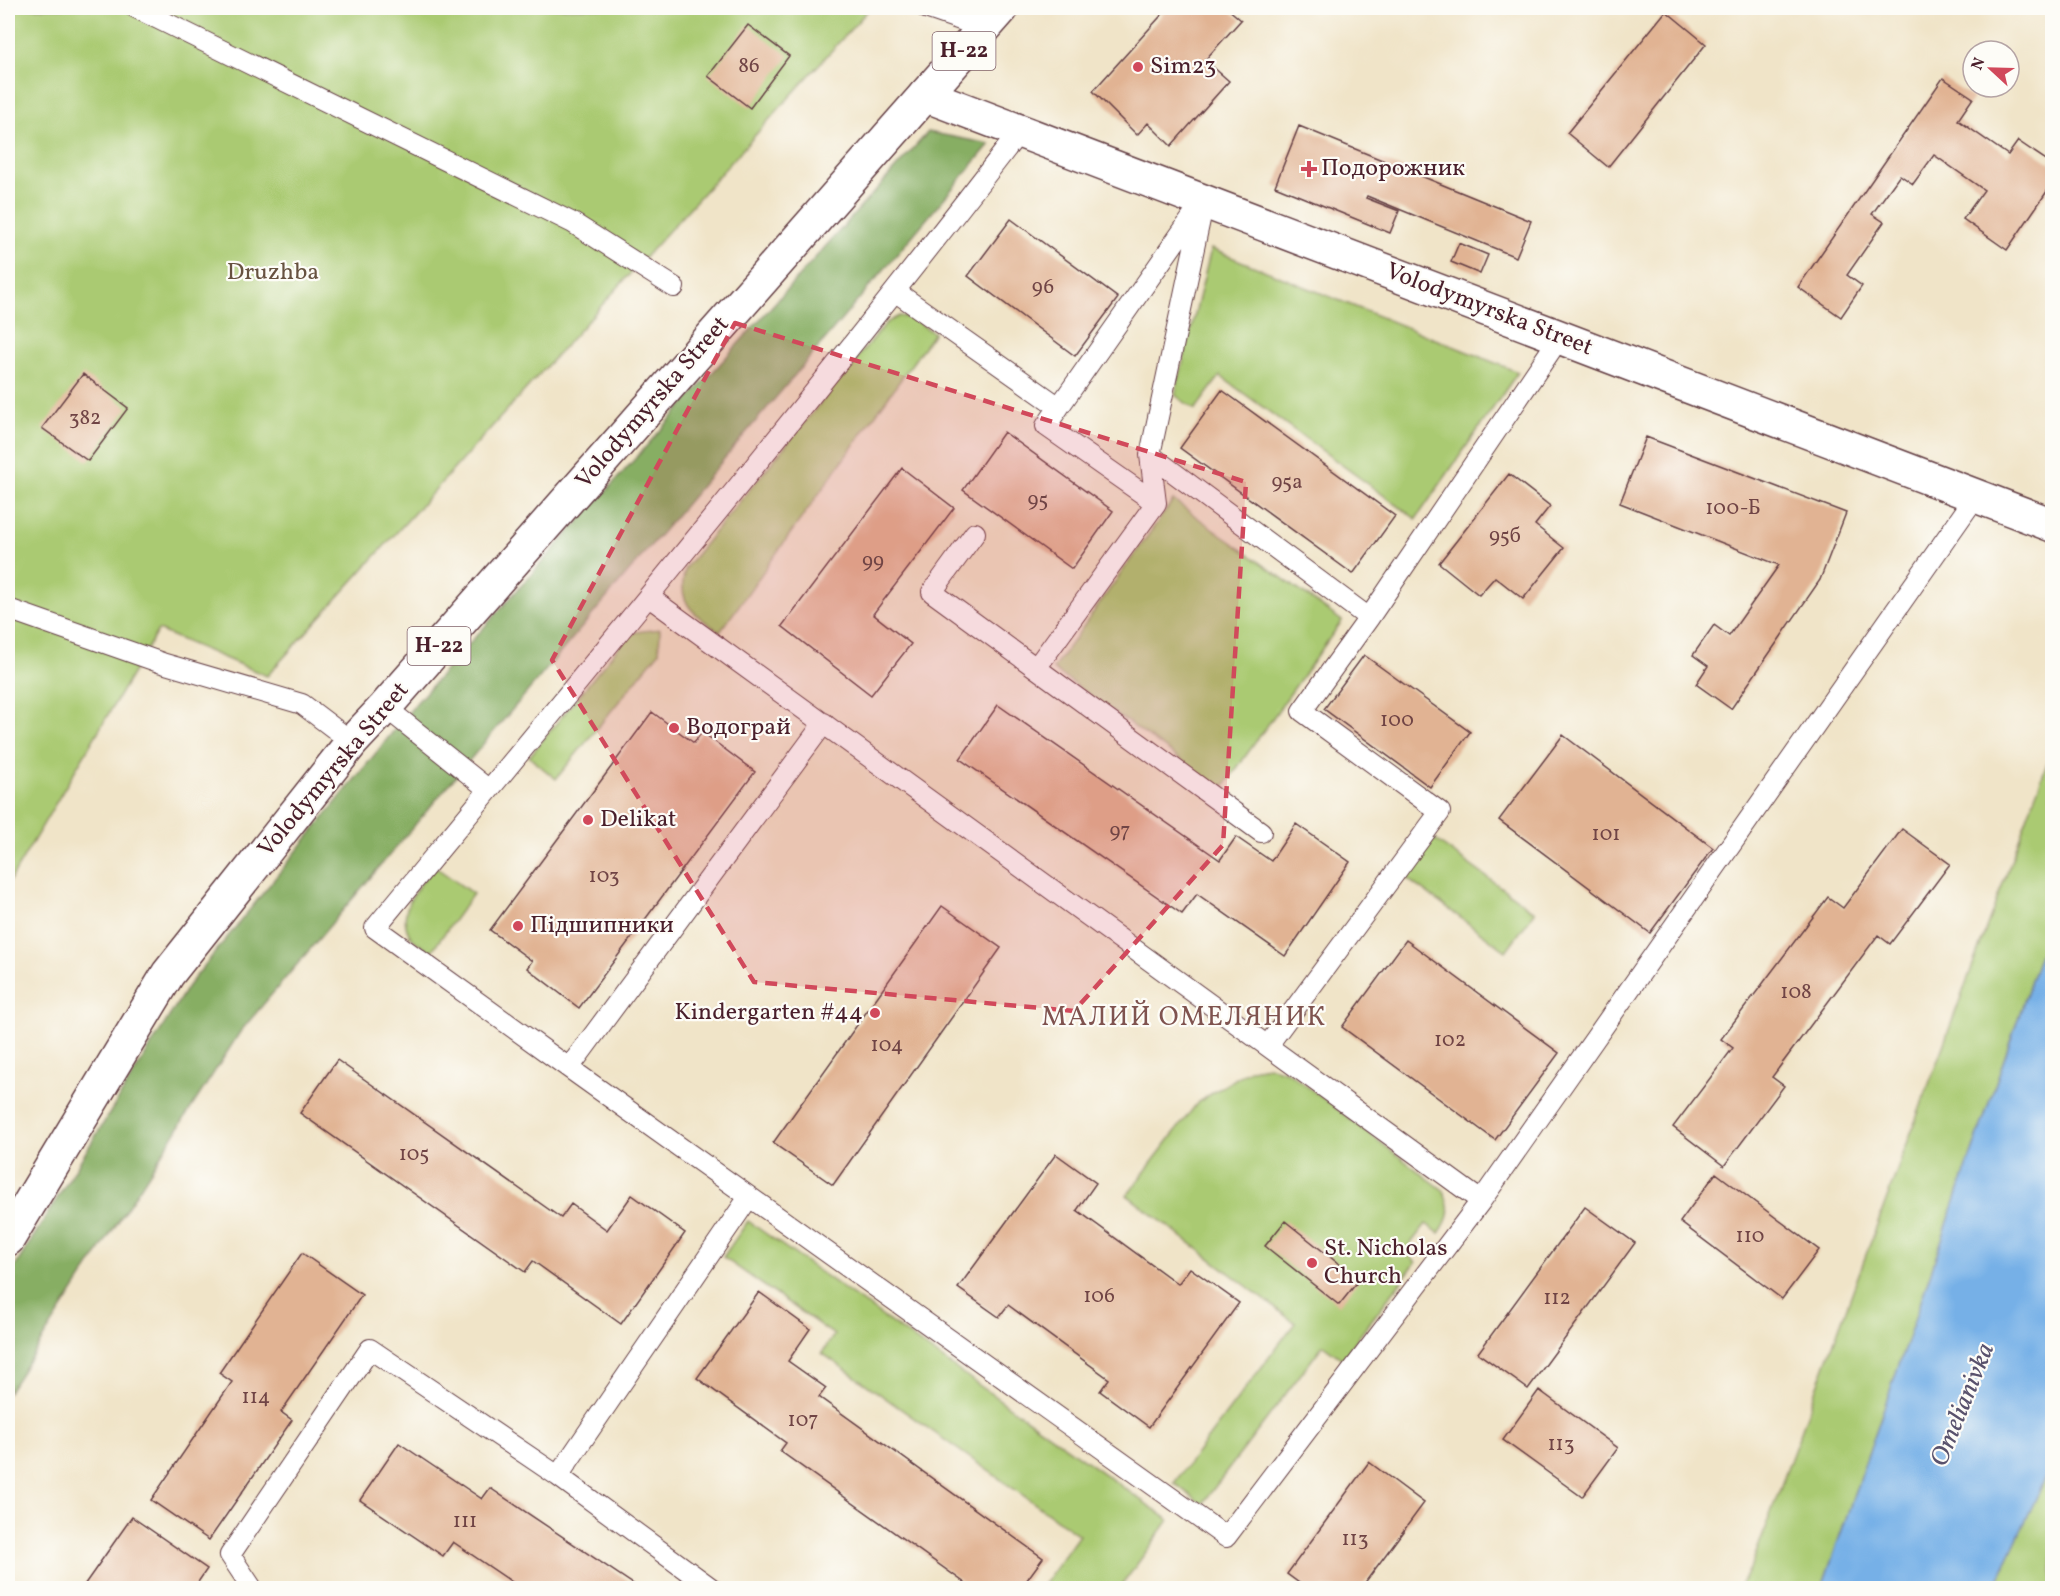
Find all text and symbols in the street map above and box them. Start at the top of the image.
road number: Н-22 [932,32,996,70]
north arrow [1961,39,2021,99]
place label: Sim23 [1150,50,1216,84]
house number: 86 [738,52,760,81]
text: N [1967,54,1991,74]
marker: Sim23 [1131,60,1145,74]
place label: Подорожник [1321,152,1465,186]
marker: Подорожник [1302,162,1316,176]
street label: Volodymyrska Street [1380,255,1598,365]
park label: Druzhba [227,256,319,290]
house number: 96 [1032,273,1054,302]
street label: Volodymyrska Street [568,309,738,497]
house number: 382 [69,404,101,433]
house number: 95а [1271,468,1303,497]
house number: 95 [1028,486,1048,515]
house number: 100-Б [1705,494,1761,523]
house number: 95б [1489,522,1521,551]
house number: 99 [862,547,884,576]
road number: Н-22 [408,627,470,665]
street label: Volodymyrska Street [250,675,418,865]
house number: 100 [1380,706,1414,735]
place label: Водограй [686,711,791,745]
marker: Водограй [667,721,681,735]
place label: Delikat [600,803,676,837]
marker: Delikat [581,813,595,827]
house number: 97 [1109,817,1131,846]
house number: 101 [1592,820,1620,849]
house number: 103 [589,862,620,891]
place label: Підшипники [530,909,674,943]
marker: Підшипники [511,919,525,933]
house number: 108 [1780,978,1812,1007]
place label: Kindergarten #44 [674,996,863,1030]
district label: МАЛИЙ ОМЕЛЯНИК [1041,999,1327,1037]
marker: Kindergarten #44 [868,1006,882,1020]
house number: 102 [1434,1026,1466,1055]
house number: 104 [871,1031,903,1060]
house number: 105 [399,1140,429,1169]
house number: 110 [1736,1222,1764,1251]
place label: St. Nicholas Church [1324,1232,1448,1294]
marker: St. Nicholas Church [1305,1256,1319,1270]
house number: 106 [1083,1282,1115,1311]
house number: 112 [1543,1284,1571,1313]
water label: Omelianivka [1922,1338,2004,1472]
house number: 114 [242,1383,270,1412]
house number: 107 [788,1406,818,1435]
house number: 113 [1547,1430,1575,1459]
house number: 111 [453,1507,477,1536]
house number: 113 [1341,1525,1369,1554]

